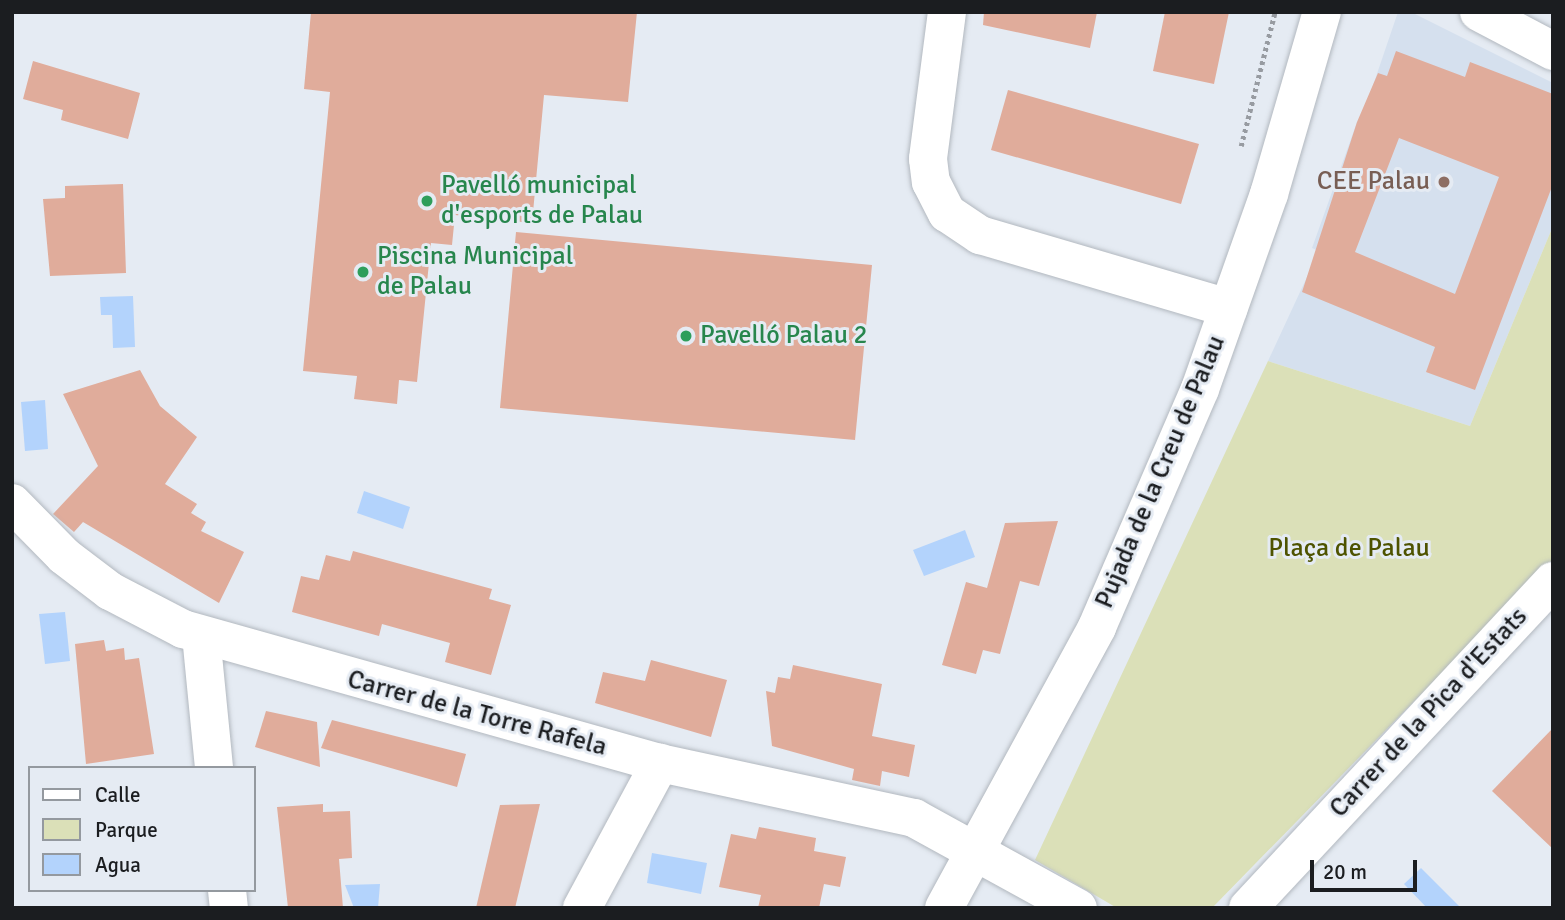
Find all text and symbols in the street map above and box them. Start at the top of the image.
place label: CEE Palau [1317,166,1430,198]
place label: Pavelló municipal d'esports de Palau [441,170,643,232]
marker: CEE Palau [1436,174,1452,190]
marker: Pavelló municipal d'esports de Palau [419,193,435,209]
place label: Piscina Municipal de Palau [377,241,573,302]
marker: Piscina Municipal de Palau [355,264,371,280]
place label: Pavelló Palau 2 [700,320,868,352]
marker: Pavelló Palau 2 [678,328,694,344]
street label: Pujada de la Creu de Palau [1089,331,1233,613]
park label: Plaça de Palau [1268,533,1430,565]
street label: Carrer de la Pica d'Estats [1324,602,1534,824]
street label: Carrer de la Torre Rafela [344,664,610,764]
legend [28,766,256,892]
text: Calle [95,782,141,808]
text: Parque [95,817,158,843]
scale bar [1313,846,1420,890]
text: Agua [95,852,141,878]
text: 20 m [1323,859,1367,885]

